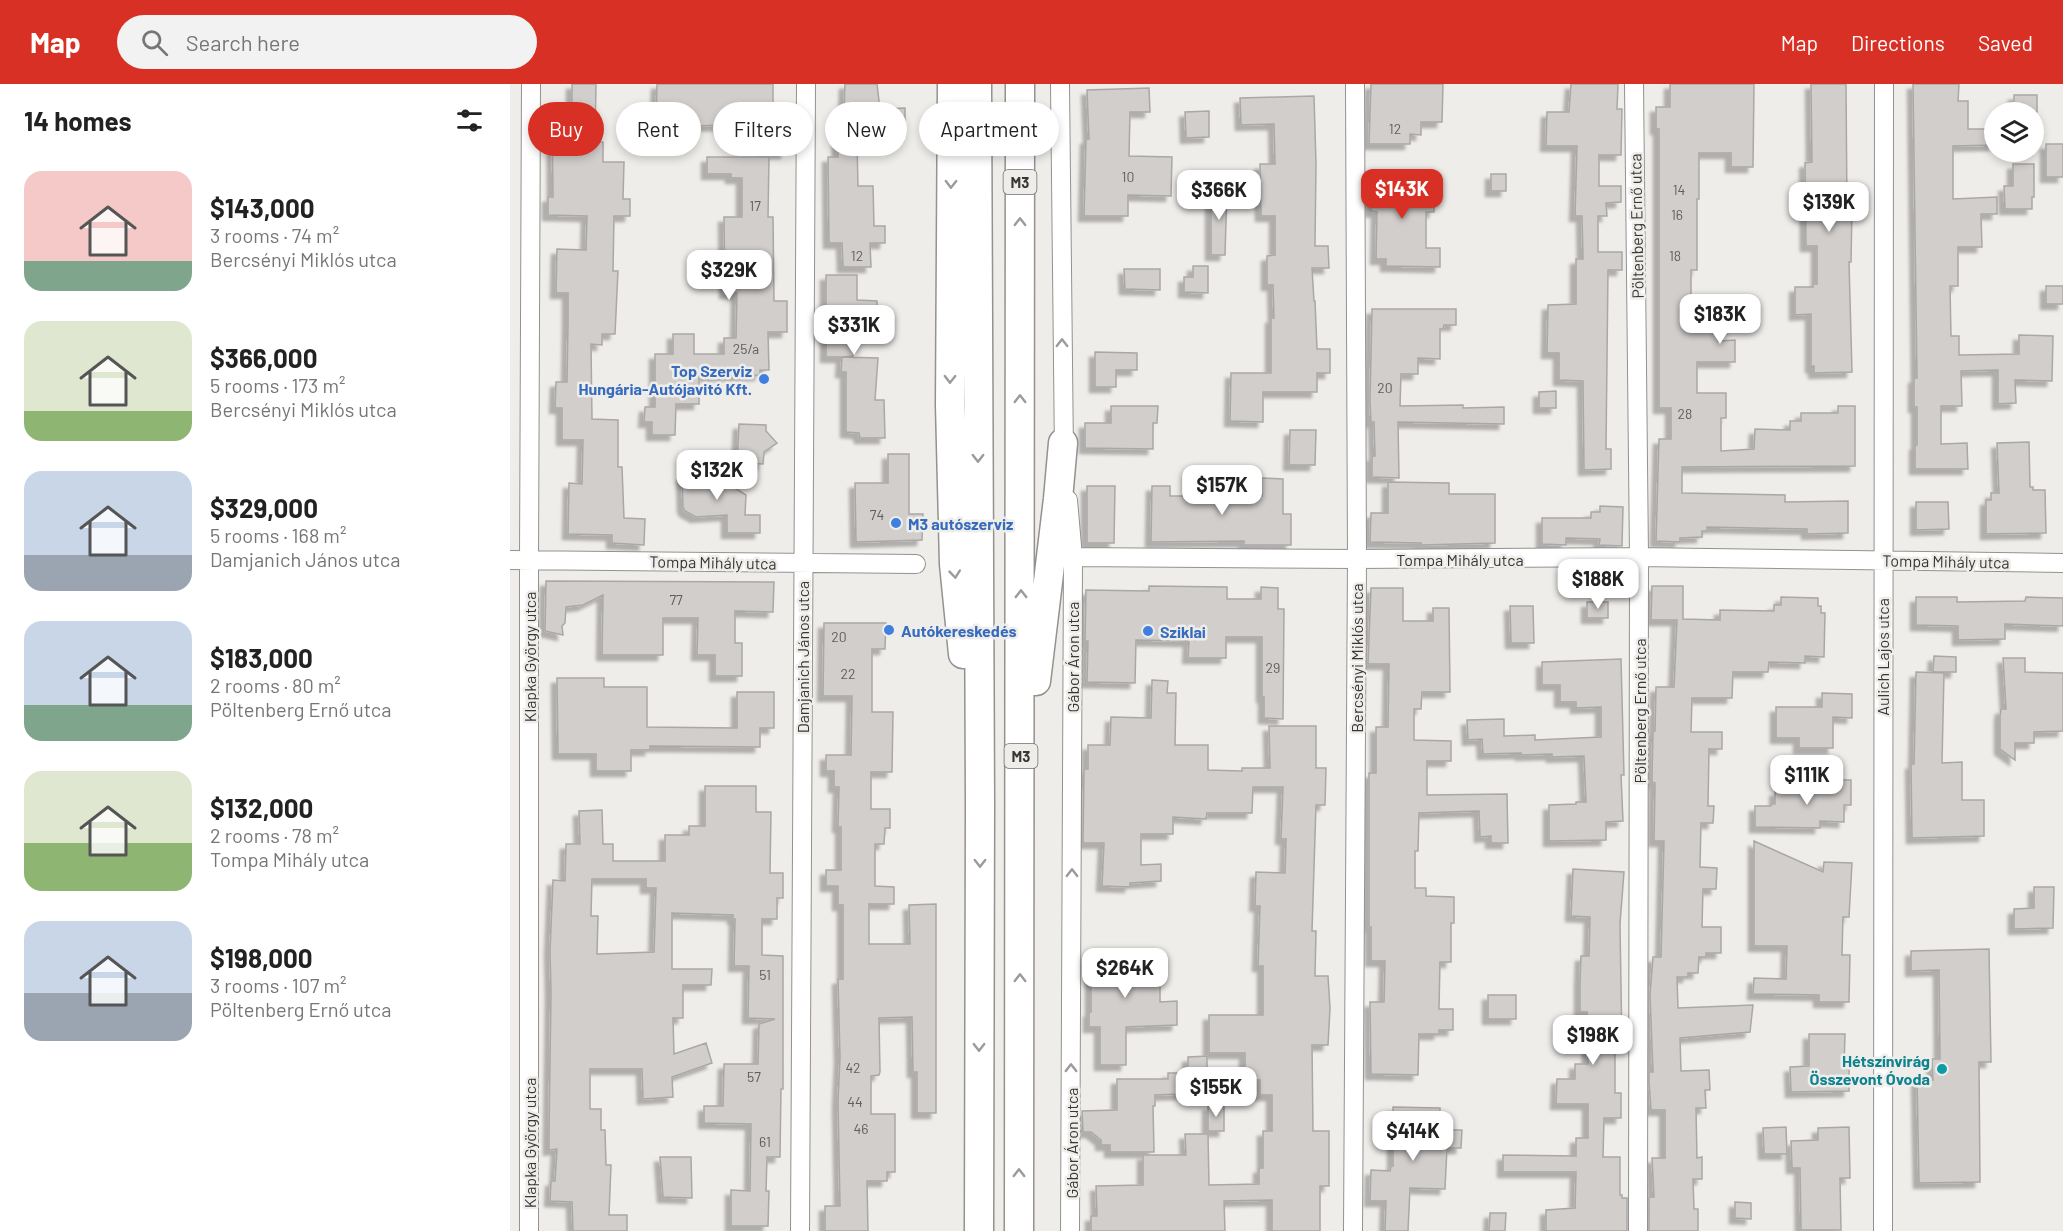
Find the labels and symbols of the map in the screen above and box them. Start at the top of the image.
house number: 12 [1389,120,1401,137]
street label: Pöltenberg Ernő utca [1625,153,1647,299]
house number: 10 [1122,168,1134,185]
pin: $143K [1360,169,1444,220]
road number: M3 [1004,170,1036,194]
pin: $366K [1177,170,1261,221]
one-way arrow [945,180,958,189]
house number: 14 [1673,181,1685,198]
pin: $139K [1787,182,1871,233]
house number: 17 [749,197,761,214]
house number: 16 [1671,206,1683,223]
one-way arrow [1014,218,1026,227]
house number: 12 [851,247,863,264]
house number: 18 [1669,247,1681,264]
pin: $329K [687,250,771,301]
pin: $183K [1678,294,1762,345]
pin: $331K [812,305,896,356]
one-way arrow [1056,338,1068,347]
house number: 25/a [733,340,759,357]
place label: Top Szerviz Hungária-Autójavitó Kft. [578,361,752,398]
marker: Top Szerviz Hungária-Autójavitó Kft. [757,372,771,386]
one-way arrow [944,375,956,384]
house number: 20 [1377,379,1393,396]
one-way arrow [1014,394,1026,403]
house number: 28 [1678,405,1692,422]
pin: $132K [675,450,759,501]
one-way arrow [972,454,984,463]
pin: $157K [1180,465,1264,516]
house number: 74 [870,506,884,523]
place label: M3 autószerviz [908,514,1013,533]
marker: M3 autószerviz [889,516,903,530]
street label: Tompa Mihály utca [1396,550,1524,569]
street label: Tompa Mihály utca [1882,550,2010,572]
street label: Tompa Mihály utca [649,551,777,573]
pin: $188K [1556,559,1640,610]
one-way arrow [948,570,960,579]
street label: Damjanich János utca [793,581,812,733]
street label: Bercsényi Miklós utca [1347,583,1366,733]
one-way arrow [1015,589,1027,598]
house number: 77 [669,591,683,608]
street label: Klapka György utca [520,592,539,722]
street label: Aulich Lajos utca [1873,598,1892,716]
street label: Gábor Áron utca [1063,602,1082,712]
place label: Autókereskedés [901,621,1017,640]
place label: Sziklai [1160,622,1206,641]
marker: Autókereskedés [882,623,896,637]
marker: Sziklai [1141,624,1155,638]
house number: 20 [831,628,847,645]
street label: Pöltenberg Ernő utca [1630,638,1649,784]
house number: 29 [1266,659,1280,676]
house number: 22 [840,665,856,682]
road number: M3 [1004,744,1038,768]
pin: $111K [1765,755,1849,806]
one-way arrow [974,859,986,868]
one-way arrow [1066,868,1078,877]
pin: $264K [1083,948,1167,999]
house number: 51 [759,966,771,983]
one-way arrow [1014,973,1026,982]
pin: $198K [1551,1015,1635,1066]
one-way arrow [973,1042,985,1051]
place label: Hétszínvirág Összevont Óvoda [1810,1051,1930,1088]
house number: 42 [845,1059,861,1076]
marker: Hétszínvirág Összevont Óvoda [1935,1062,1949,1076]
one-way arrow [1065,1063,1077,1072]
pin: $155K [1174,1067,1258,1118]
house number: 57 [747,1068,761,1085]
street label: Klapka György utca [520,1078,539,1208]
street label: Gábor Áron utca [1062,1088,1081,1198]
house number: 44 [847,1093,863,1110]
pin: $414K [1371,1111,1455,1162]
house number: 46 [854,1120,868,1137]
house number: 61 [759,1133,771,1150]
one-way arrow [1013,1168,1025,1177]

